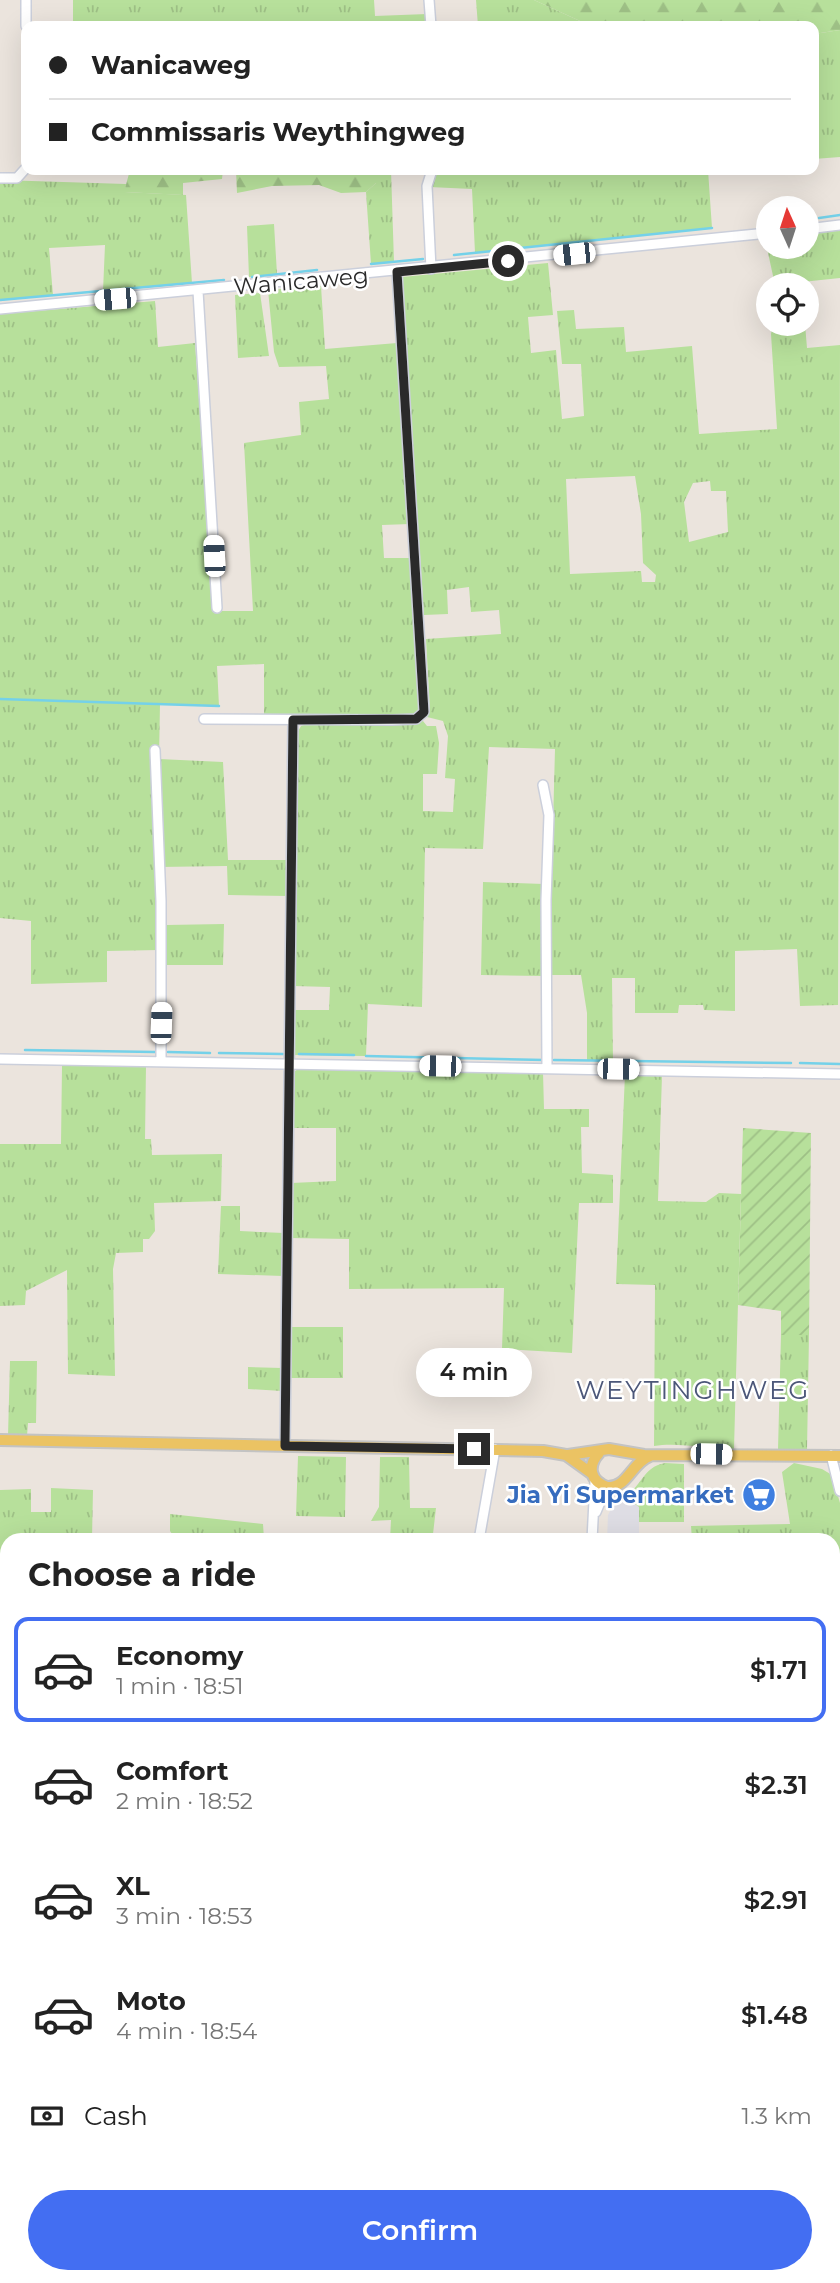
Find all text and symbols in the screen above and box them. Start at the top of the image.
text: Wanicaweg [91,49,251,81]
text: Commissaris Weythingweg [91,116,465,148]
north arrow [756,196,819,259]
map controls [756,196,819,336]
car [553,241,596,267]
route start [492,245,524,277]
street label: Wanicaweg [232,261,370,301]
button: locate [756,273,819,336]
car [94,287,137,311]
car [203,534,226,578]
car [150,1002,173,1044]
car [419,1055,462,1077]
car [597,1058,640,1080]
callout: 4 min [416,1348,532,1396]
text: 4 min [440,1358,508,1386]
district label: WEYTINGHWEG [576,1374,810,1406]
route end [458,1433,490,1465]
car [690,1443,733,1465]
supermarket icon: Jia Yi Supermarket [740,1476,778,1514]
place label: Jia Yi Supermarket [506,1481,734,1509]
text: Choose a ride [28,1555,256,1594]
icon: car [32,1638,95,1701]
text: Economy [116,1640,243,1672]
text: $1.71 [750,1654,808,1686]
text: 1 min · 18:51 [116,1672,244,1700]
icon: car [32,1753,95,1816]
text: Comfort [116,1755,228,1787]
text: $2.31 [745,1769,808,1801]
text: 2 min · 18:52 [116,1787,253,1815]
icon: car [32,1868,95,1931]
text: XL [116,1870,150,1902]
text: $2.91 [744,1884,808,1916]
text: 3 min · 18:53 [116,1902,253,1930]
icon: car [32,1983,95,2046]
text: Moto [116,1985,186,2017]
text: $1.48 [741,1999,808,2031]
text: 4 min · 18:54 [116,2017,257,2045]
icon: cash [28,2097,66,2135]
text: Cash [84,2100,148,2132]
text: 1.3 km [742,2102,812,2130]
button: Confirm [28,2190,812,2270]

